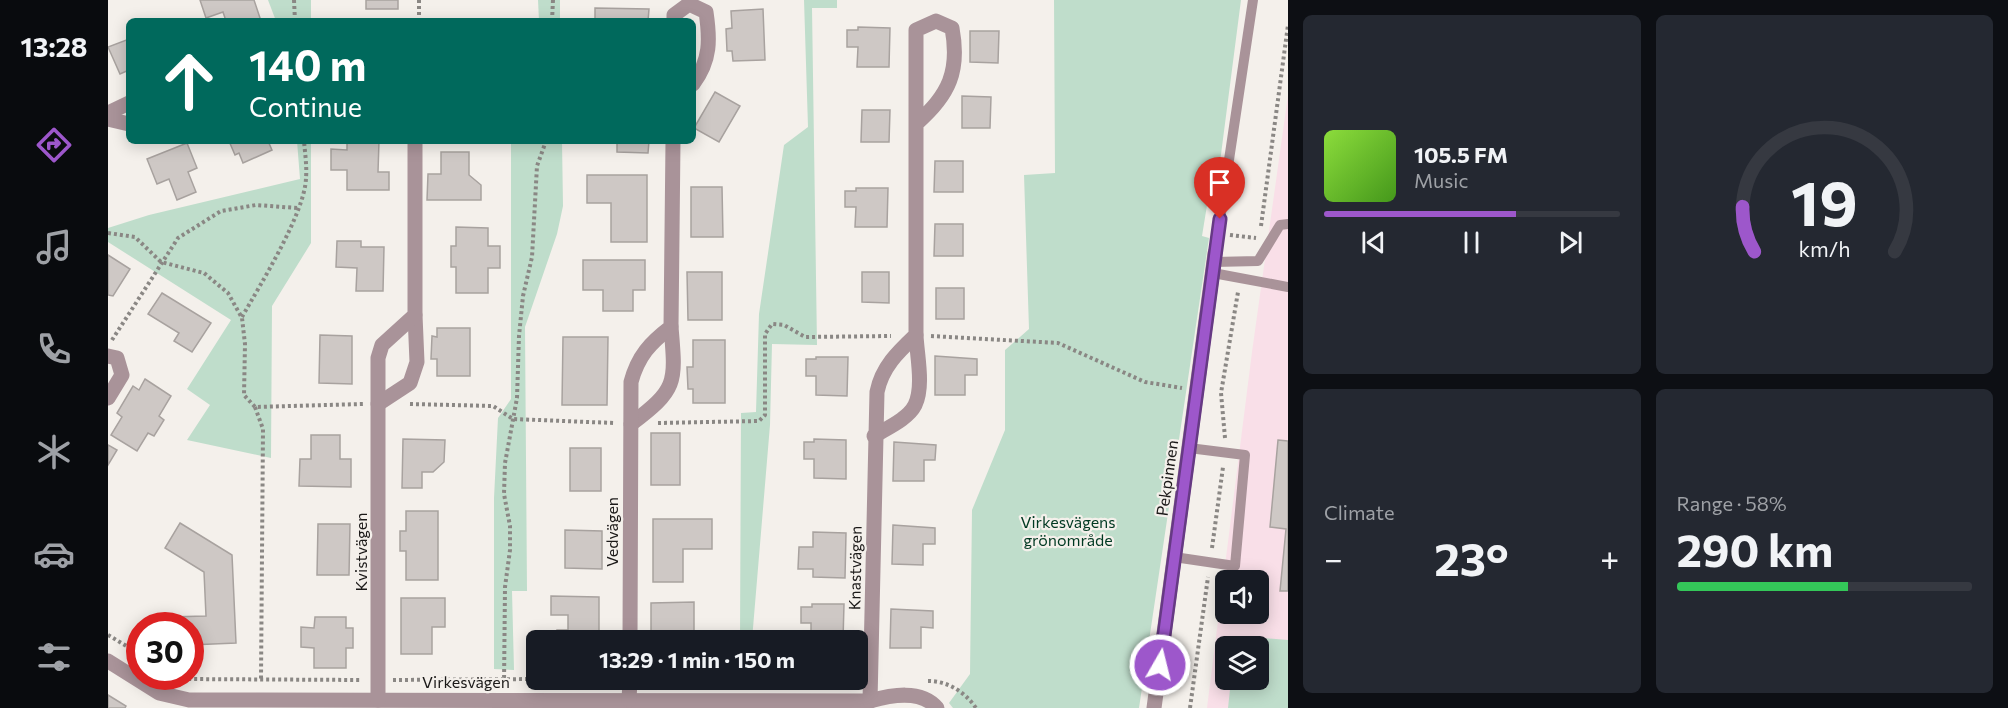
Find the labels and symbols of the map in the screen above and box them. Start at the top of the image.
pin [1194,157,1245,219]
street label: Pekpinnen [1152,439,1181,517]
street label: Vedvägen [602,497,621,567]
park label: Virkesvägens grönområde [1020,512,1116,549]
street label: Kvistvägen [351,513,370,591]
street label: Knastvägen [844,526,865,610]
speed limit sign: 30 [126,612,204,690]
position arrow [1128,633,1192,697]
street label: Virkesvägen [422,672,510,691]

